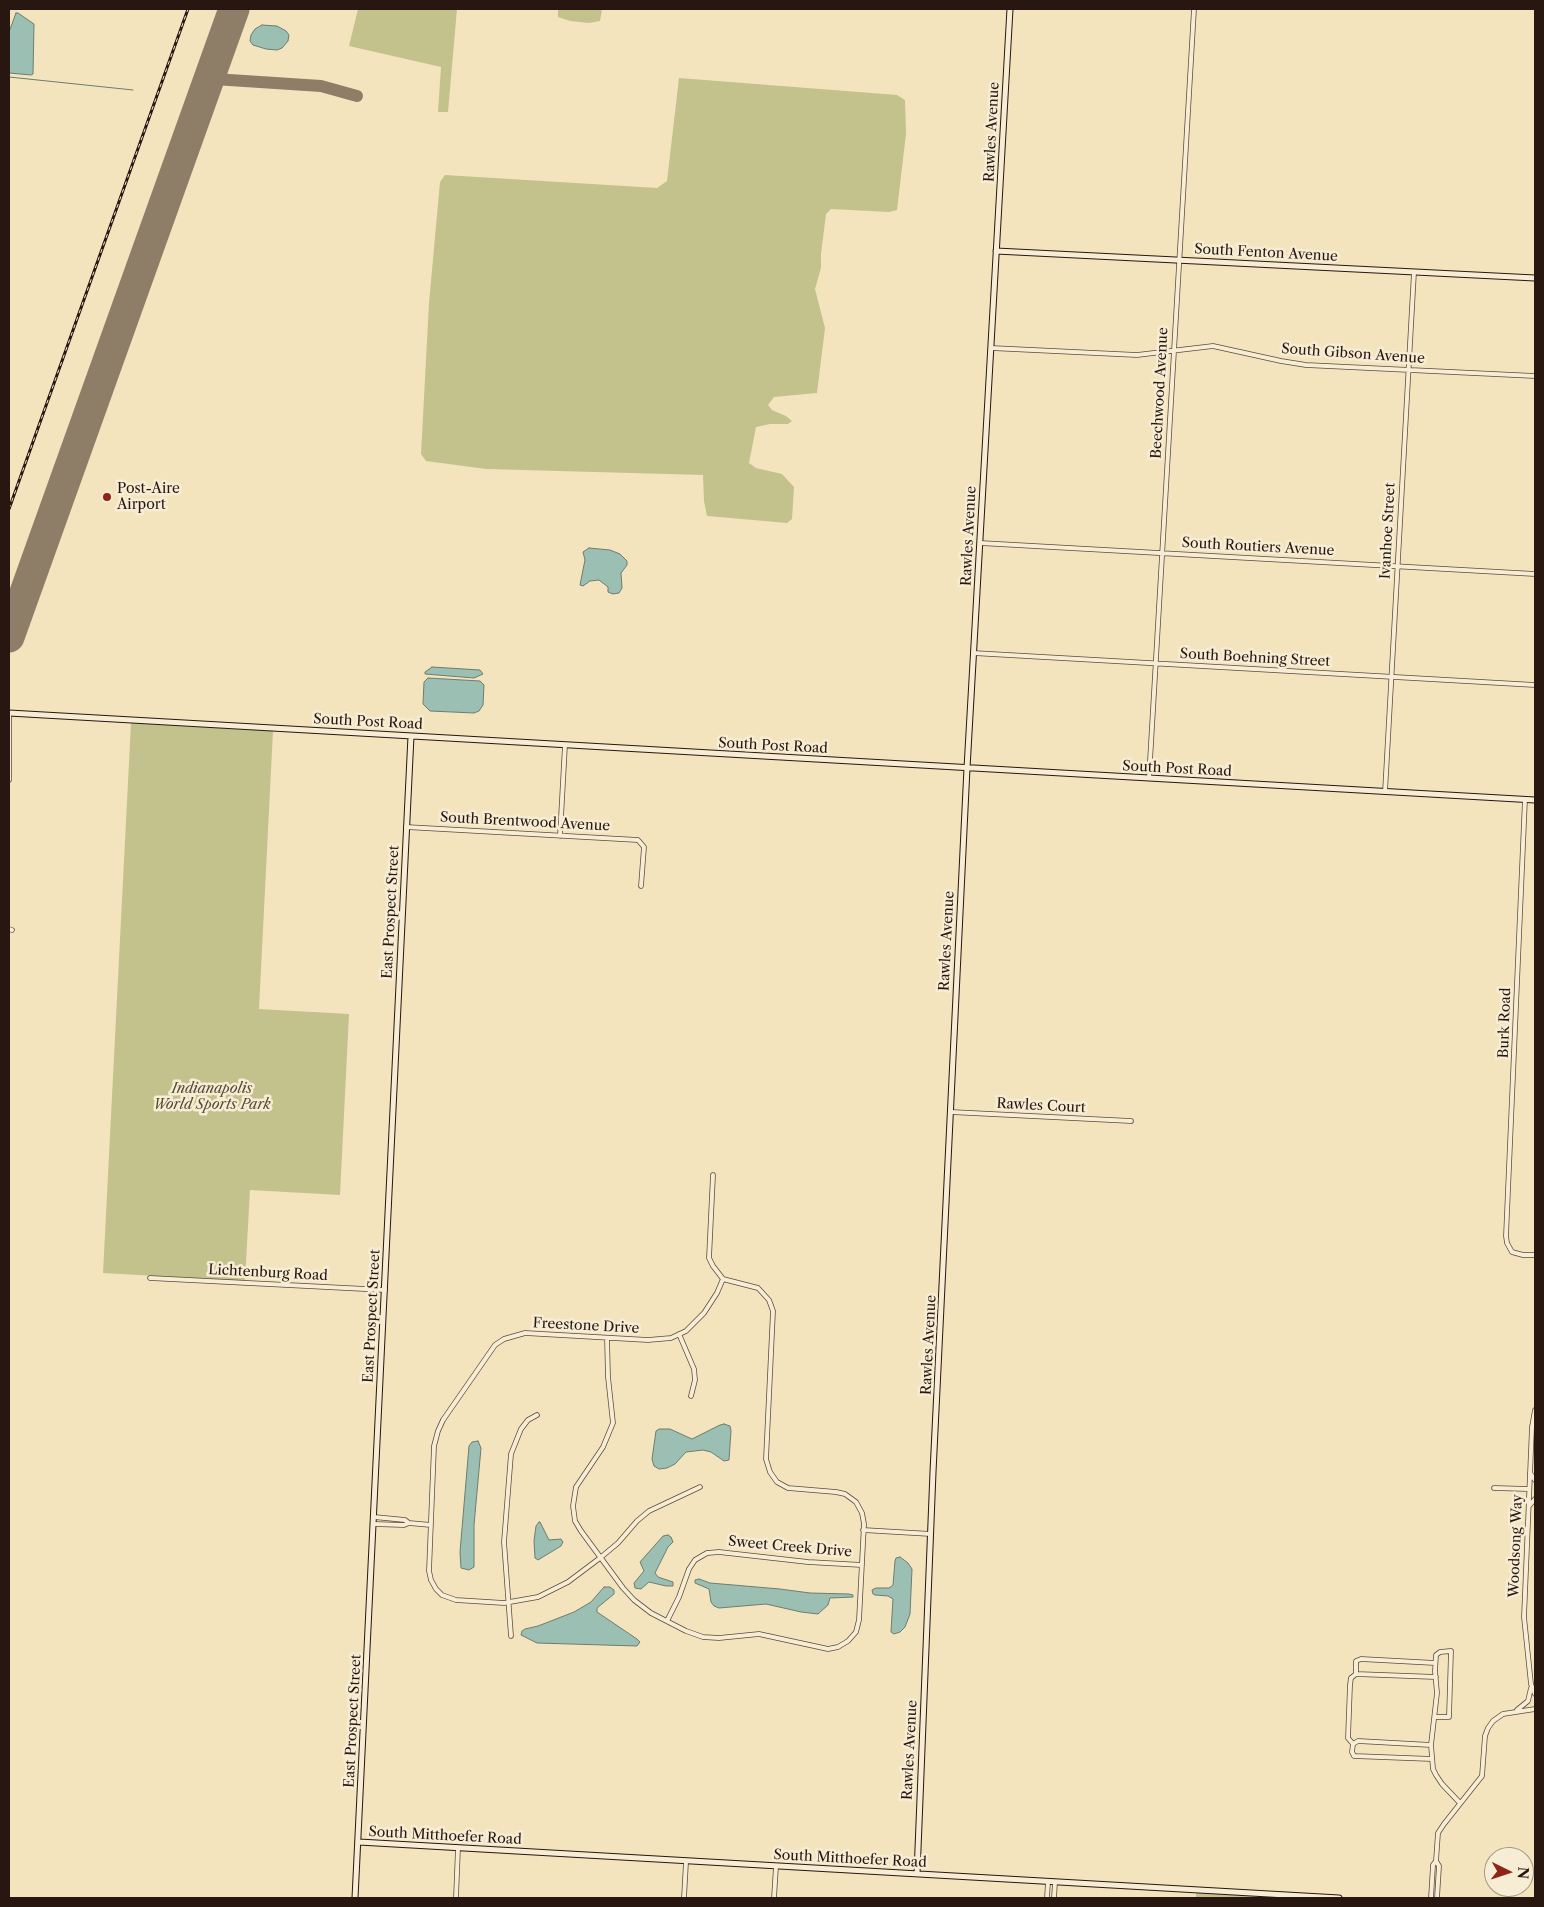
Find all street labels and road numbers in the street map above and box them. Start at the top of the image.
street label: Rawles Avenue [981,81,1003,183]
street label: South Fenton Avenue [1194,241,1338,265]
street label: Beechwood Avenue [1148,327,1172,459]
street label: South Gibson Avenue [1281,341,1425,367]
street label: Ivanhoe Street [1377,482,1399,580]
street label: Rawles Avenue [958,485,980,587]
street label: South Routiers Avenue [1181,535,1335,559]
street label: South Boehning Street [1179,646,1331,670]
street label: South Post Road [313,711,423,733]
street label: South Post Road [718,735,828,757]
street label: South Post Road [1122,758,1232,780]
street label: South Brentwood Avenue [439,809,611,835]
street label: East Prospect Street [379,845,403,979]
street label: Rawles Avenue [936,890,958,992]
street label: Burk Road [1495,987,1515,1059]
street label: Rawles Court [996,1095,1086,1117]
street label: East Prospect Street [360,1249,384,1383]
street label: Lichtenburg Road [208,1261,328,1285]
street label: Rawles Avenue [918,1294,940,1396]
street label: Freestone Drive [532,1315,640,1337]
street label: Woodsong Way [1506,1494,1526,1598]
street label: Sweet Creek Drive [727,1533,853,1561]
street label: East Prospect Street [341,1654,365,1788]
street label: Rawles Avenue [899,1699,921,1801]
street label: South Mitthoefer Road [368,1824,522,1848]
street label: South Mitthoefer Road [773,1847,927,1871]

